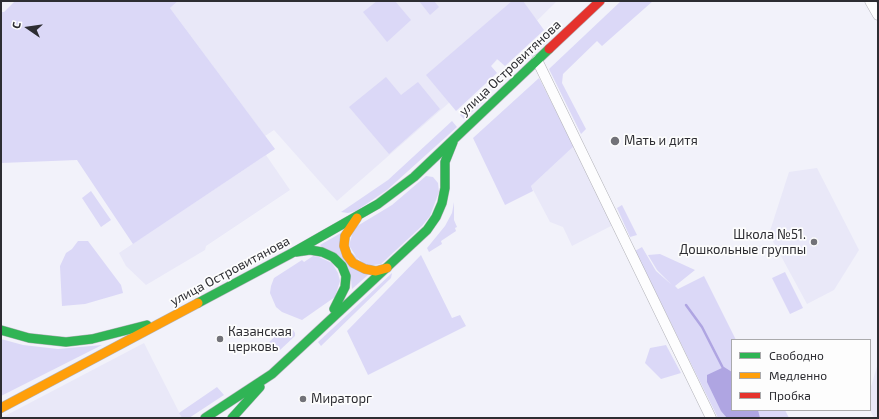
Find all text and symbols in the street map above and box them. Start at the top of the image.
north arrow [8,8,48,48]
street label: улица Островитянова [456,17,564,119]
text: С [9,21,23,30]
place label: Мать и дитя [624,133,698,149]
marker: Мать и дитя [609,135,621,147]
place label: Школа №51. Дошкольные группы [679,227,806,258]
street label: улица Островитянова [168,233,292,309]
marker: Школа №51. Дошкольные группы [809,237,819,247]
place label: Казанская церковь [228,324,292,355]
marker: Казанская церковь [215,334,225,344]
legend [731,339,871,411]
text: Свободно [769,348,824,362]
text: Медленно [769,368,827,382]
text: Пробка [769,388,811,402]
place label: Мираторг [311,391,372,407]
marker: Мираторг [298,394,308,404]

